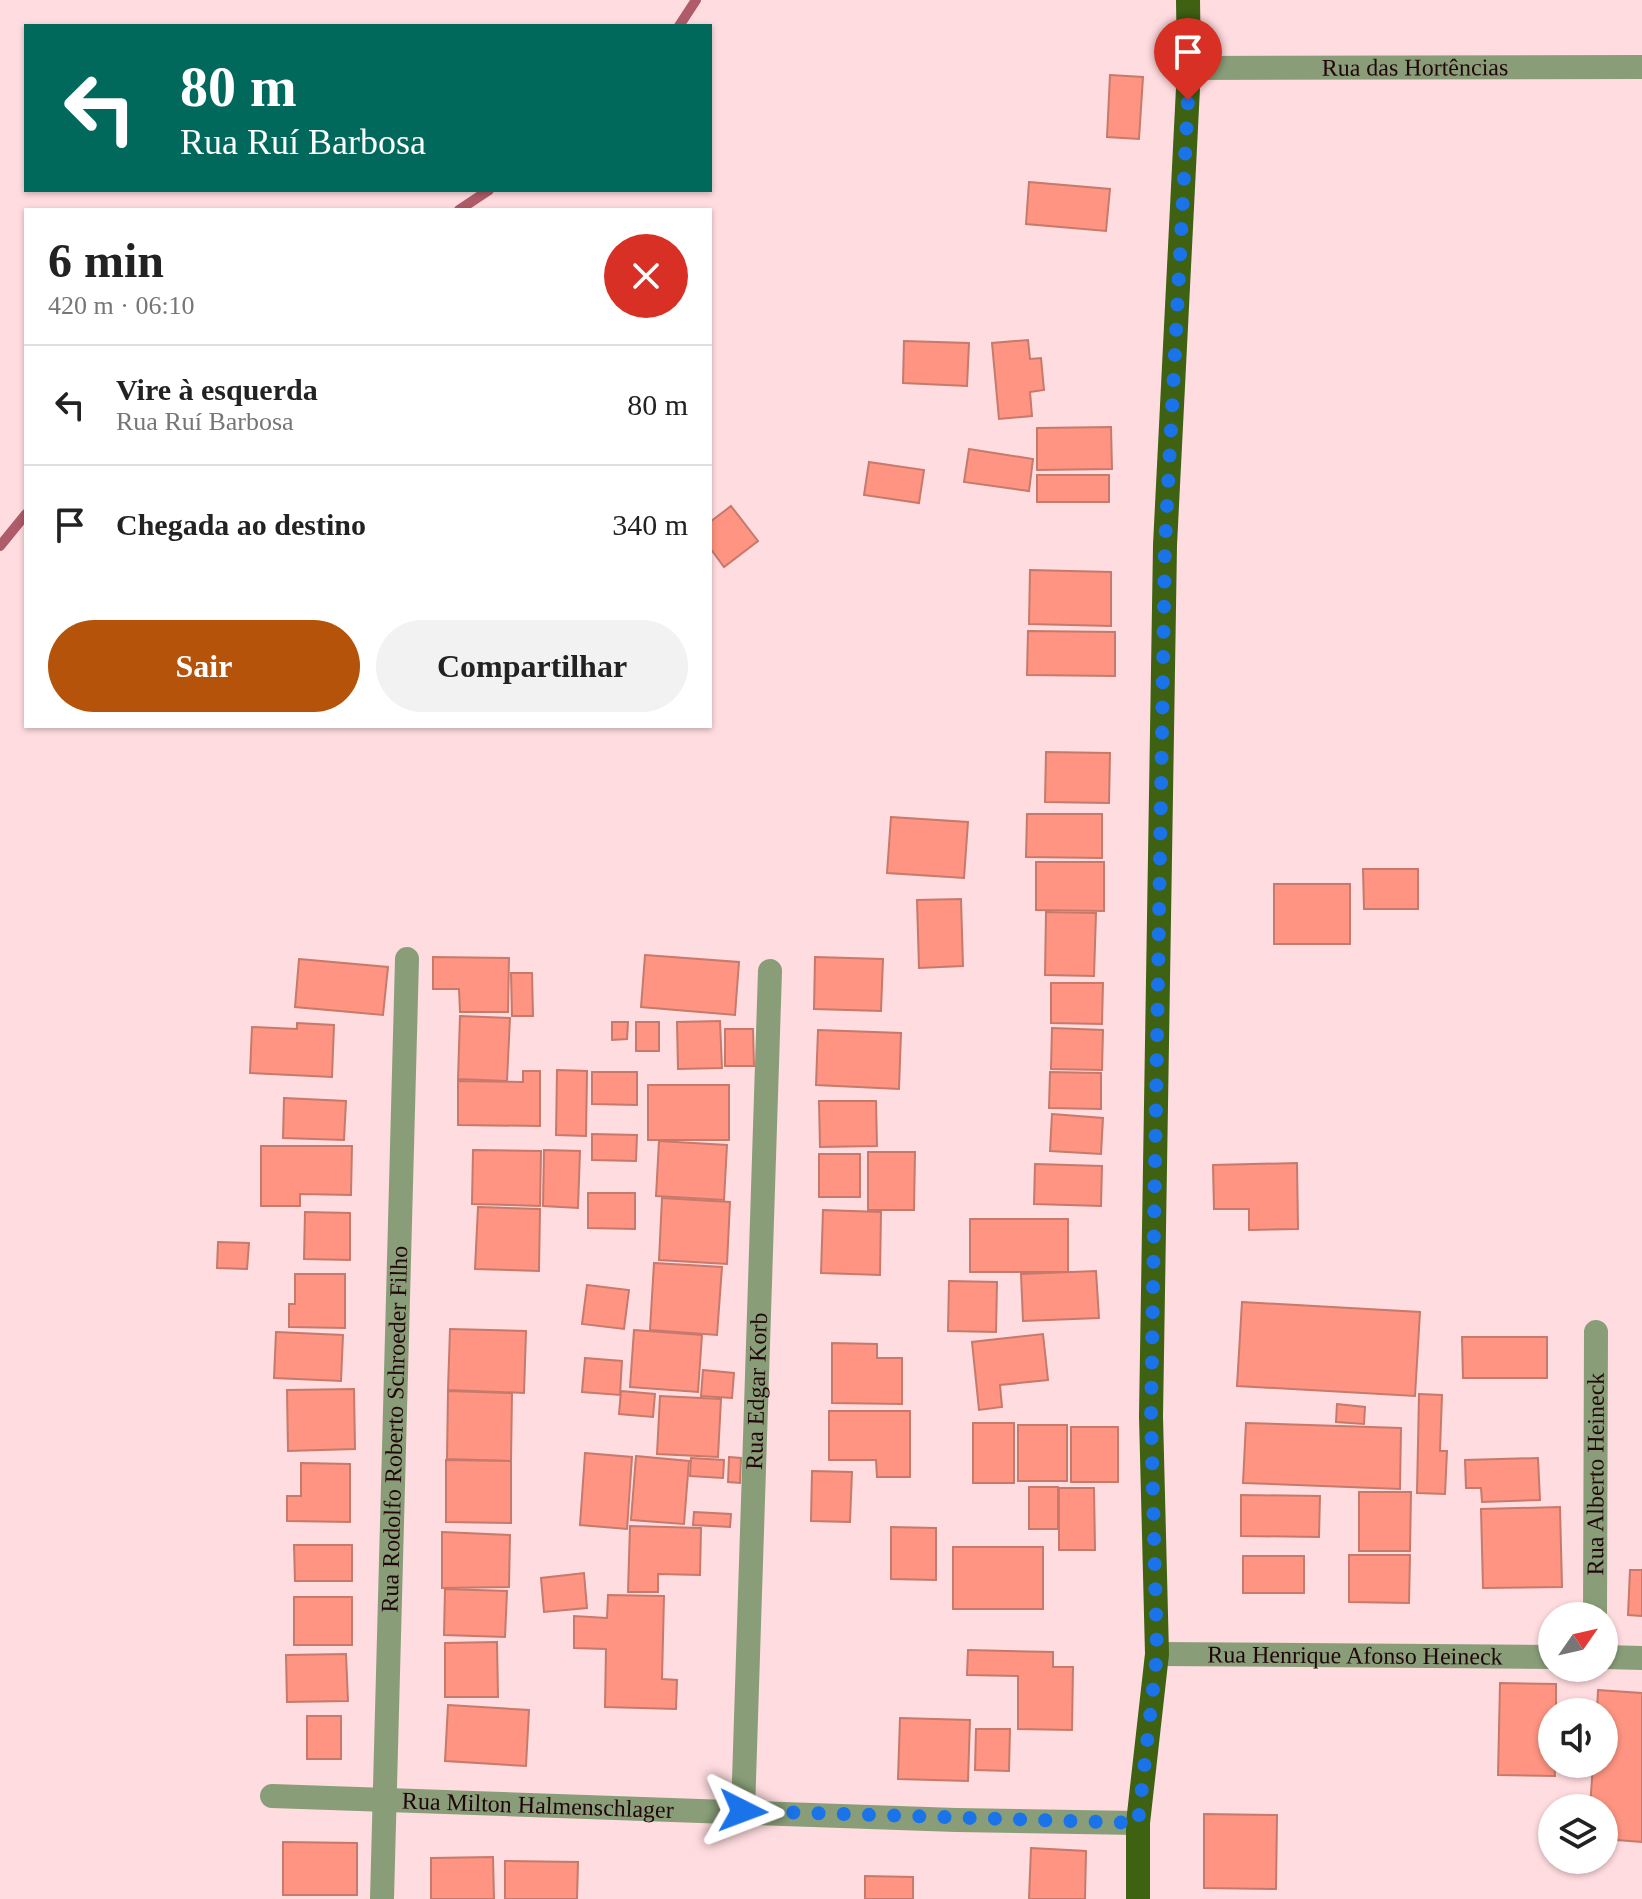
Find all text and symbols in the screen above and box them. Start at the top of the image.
pin [1154,18,1222,100]
icon: arrive [1166,30,1210,74]
street label: Rua das Hortências [1322,54,1508,81]
icon: left [48,56,152,160]
text: 80 m [180,56,297,118]
text: Rua Ruí Barbosa [180,122,426,162]
text: 6 min [48,234,164,287]
button: close [604,234,688,318]
text: 420 m · 06:10 [48,291,195,320]
text: Vire à esquerda [116,373,318,406]
icon: left [48,383,92,427]
text: 80 m [627,388,688,421]
text: Rua Ruí Barbosa [116,407,294,436]
icon: arrive [48,503,92,547]
text: Chegada ao destino [116,508,366,541]
text: 340 m [612,508,688,541]
button: Sair [48,620,360,712]
button: Compartilhar [376,620,688,712]
street label: Rua Rodolfo Roberto Schroeder Filho [377,1246,412,1613]
street label: Rua Edgar Korb [741,1312,772,1470]
street label: Rua Alberto Heineck [1582,1373,1609,1575]
north arrow [1538,1602,1618,1682]
map controls [1538,1602,1618,1874]
street label: Rua Henrique Afonso Heineck [1207,1641,1503,1670]
button: sound [1538,1698,1618,1778]
position arrow [701,1769,785,1853]
street label: Rua Milton Halmenschlager [401,1788,674,1823]
button: layers [1538,1794,1618,1874]

